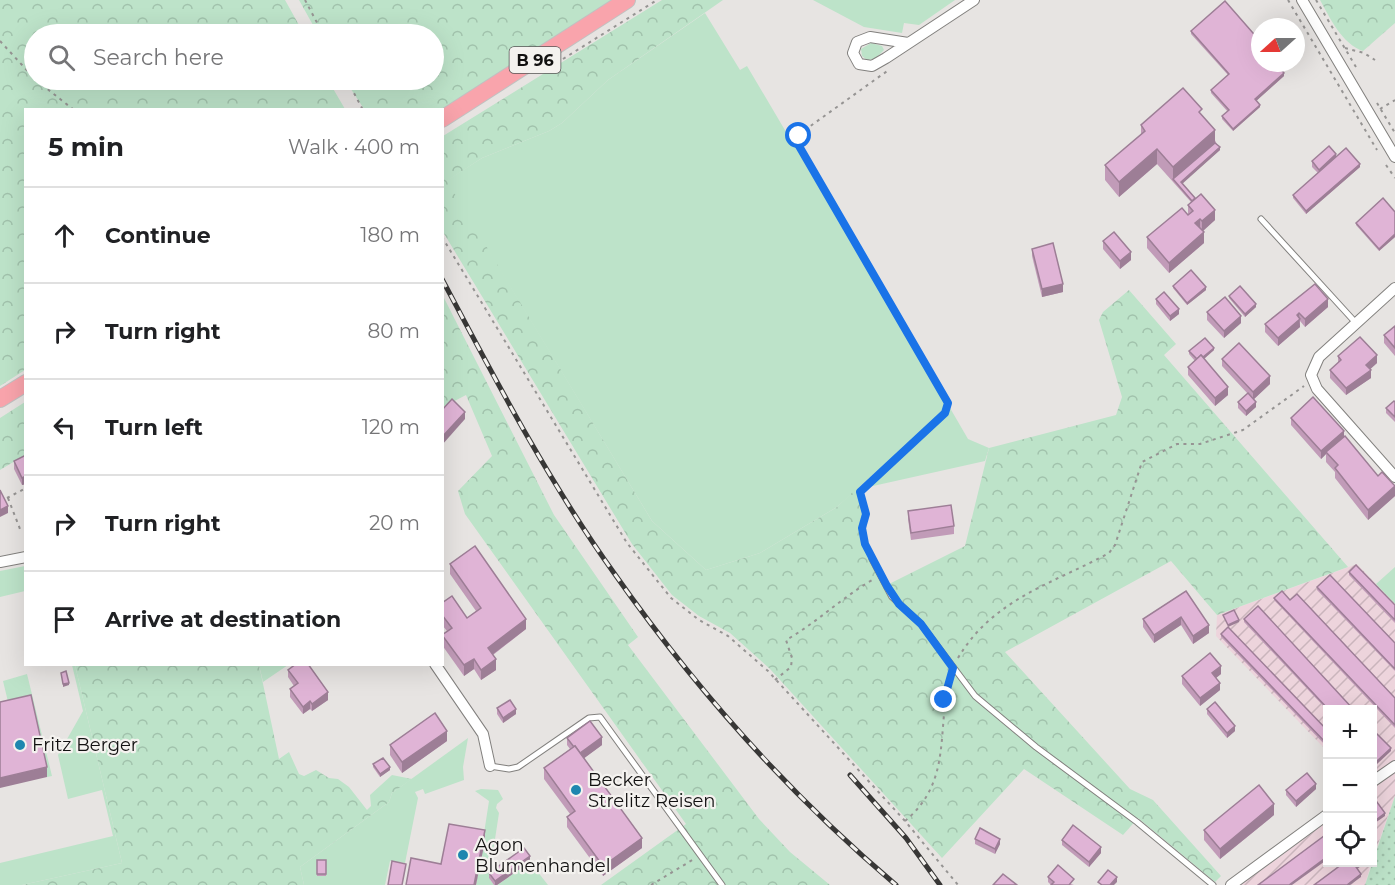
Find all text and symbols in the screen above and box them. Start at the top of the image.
north arrow [1251,18,1305,72]
search box [24,24,444,90]
icon: search [45,41,78,74]
text: Search here [93,44,224,71]
road number: B 96 [510,47,560,73]
route start [785,122,811,148]
text: 5 min [48,131,124,163]
text: Walk · 400 m [288,135,420,159]
icon: ahead [48,219,81,252]
text: Continue [105,222,211,249]
text: 180 m [360,223,420,247]
icon: right [48,315,81,348]
text: Turn right [105,318,220,345]
text: 80 m [368,319,420,343]
icon: left [48,411,81,444]
text: Turn left [105,414,203,441]
text: 120 m [362,415,420,439]
icon: right [48,507,81,540]
text: Turn right [105,510,220,537]
text: 20 m [369,511,420,535]
icon: arrive [48,603,81,636]
text: Arrive at destination [105,606,341,633]
route end [930,686,956,712]
map controls [1323,705,1377,867]
button: + [1323,705,1377,759]
place label: Fritz Berger [32,734,138,756]
marker: Fritz Berger [13,738,27,752]
button: − [1323,759,1377,813]
place label: Becker Strelitz Reisen [588,769,716,812]
marker: Becker Strelitz Reisen [569,783,583,797]
button: locate [1323,813,1377,867]
place label: Agon Blumenhandel [475,834,611,877]
marker: Agon Blumenhandel [456,848,470,862]

